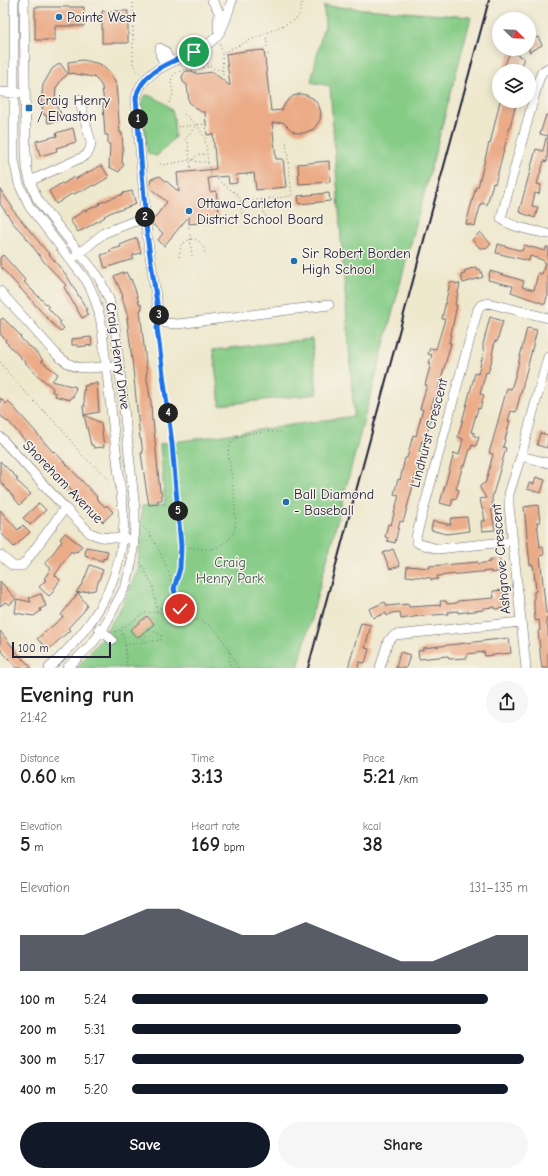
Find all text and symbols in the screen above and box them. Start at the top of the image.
place label: Pointe West [67,9,137,26]
marker: Pointe West [54,12,64,22]
north arrow [492,12,536,56]
map controls [492,12,536,108]
pin [177,35,211,69]
icon: arrive [183,41,205,63]
button: layers [492,64,536,108]
place label: Craig Henry / Elvaston [37,92,111,125]
marker: Craig Henry / Elvaston [24,103,34,113]
pin: 1 [128,109,148,129]
text: 1 [136,112,140,125]
place label: Ottawa-Carleton District School Board [197,195,323,228]
marker: Ottawa-Carleton District School Board [184,206,194,216]
pin: 2 [135,207,155,227]
text: 2 [142,210,148,223]
place label: Sir Robert Borden High School [302,245,411,278]
marker: Sir Robert Borden High School [289,256,299,266]
street label: Craig Henry Drive [102,301,134,411]
pin: 3 [149,305,169,325]
text: 3 [156,308,162,321]
street label: Lindhurst Crescent [406,376,452,489]
pin: 4 [158,403,178,423]
text: 4 [165,406,171,419]
street label: Shoreham Avenue [19,437,107,527]
place label: Ball Diamond - Baseball [294,486,374,519]
marker: Ball Diamond - Baseball [281,497,291,507]
pin: 5 [168,501,188,521]
street label: Ashgrove Crescent [488,502,514,615]
text: 5 [175,504,181,517]
park label: Craig Henry Park [196,554,264,587]
pin [163,592,197,626]
icon: check [169,598,191,620]
scale bar [12,640,111,659]
text: 100 m [18,642,49,655]
button: share [486,681,528,723]
text: Evening run [20,682,134,708]
text: 21:42 [20,710,47,725]
text: Distance [20,752,59,765]
text: Time [191,752,214,765]
text: Pace [363,752,385,765]
text: 0.60 [20,765,57,788]
text: 3:13 [191,765,223,788]
text: 5:21 [363,765,395,788]
text: km [57,773,75,786]
text: /km [395,773,418,786]
text: Elevation [20,820,62,833]
text: Heart rate [191,820,240,833]
text: kcal [363,820,381,833]
text: 5 [20,833,31,856]
text: 169 [191,833,220,856]
text: 38 [363,833,383,856]
text: m [31,841,43,854]
text: bpm [220,841,245,854]
text: Elevation [20,880,70,895]
text: 131–135 m [469,880,528,895]
text: 100 m [20,992,55,1007]
text: 5:24 [84,992,106,1007]
text: 200 m [20,1022,56,1037]
text: 5:31 [84,1022,105,1037]
text: 300 m [20,1052,56,1067]
text: 5:17 [84,1052,105,1067]
text: 400 m [20,1082,56,1097]
text: 5:20 [84,1082,108,1097]
button: Save [20,1122,270,1168]
button: Share [278,1122,528,1168]

